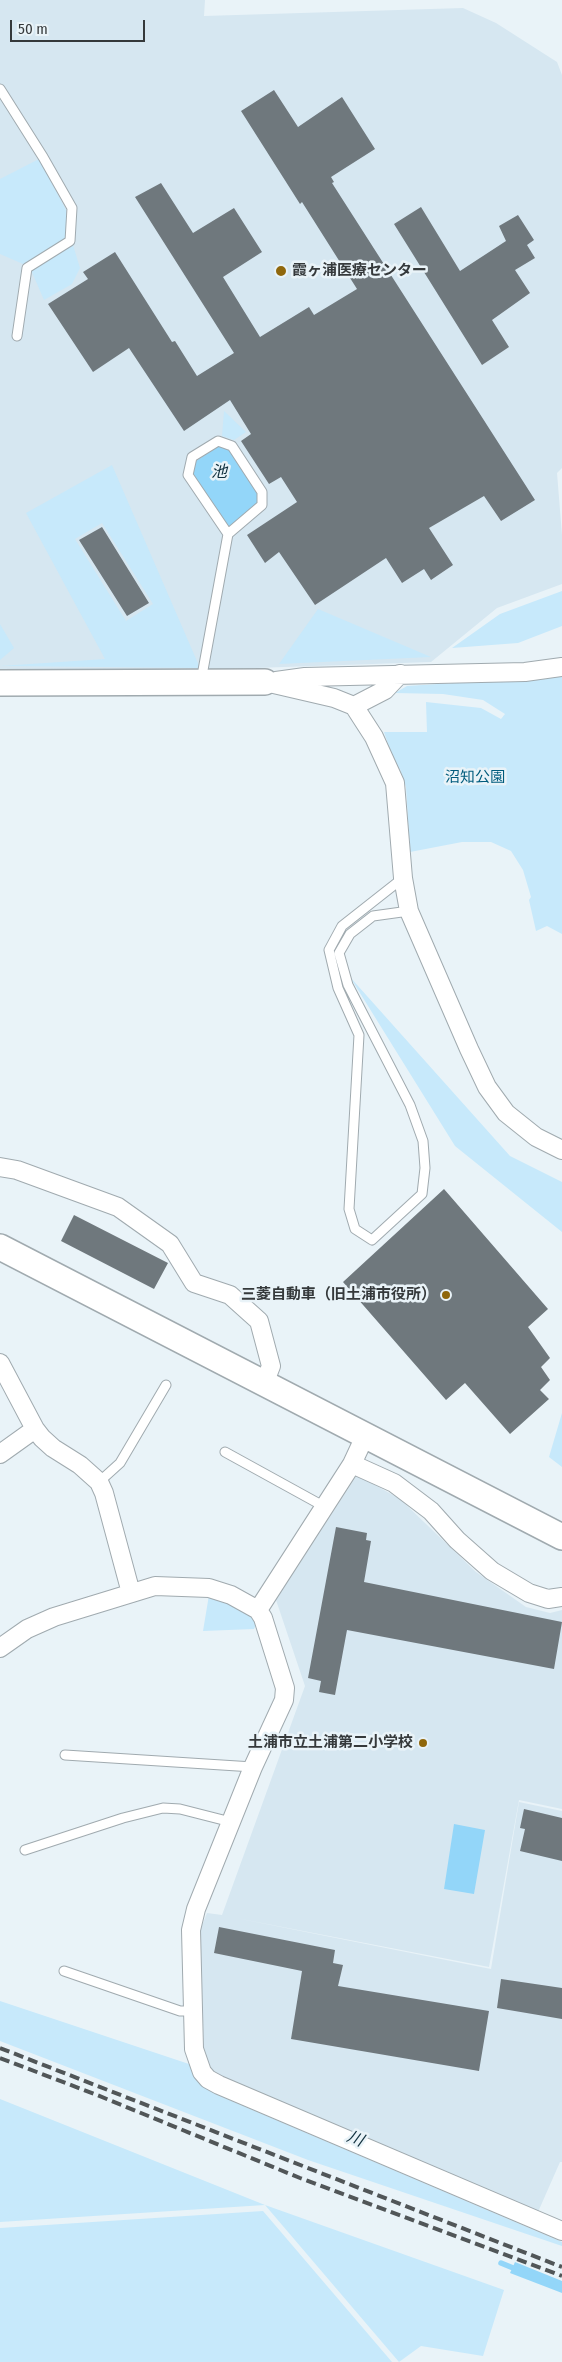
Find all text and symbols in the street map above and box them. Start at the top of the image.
scale bar [12,10,148,42]
text: 50 m [18,20,48,38]
place label: 霞ヶ浦医療センター [292,262,427,280]
marker: 霞ヶ浦医療センター [274,264,288,278]
water label: 池 [211,463,227,483]
park label: 沼知公園 [445,769,505,787]
place label: 三菱自動車（旧土浦市役所） [241,1286,436,1304]
marker: 三菱自動車（旧土浦市役所） [440,1289,452,1301]
place label: 土浦市立土浦第二小学校 [248,1734,413,1752]
marker: 土浦市立土浦第二小学校 [417,1737,429,1749]
water label: 川 [344,2127,366,2151]

